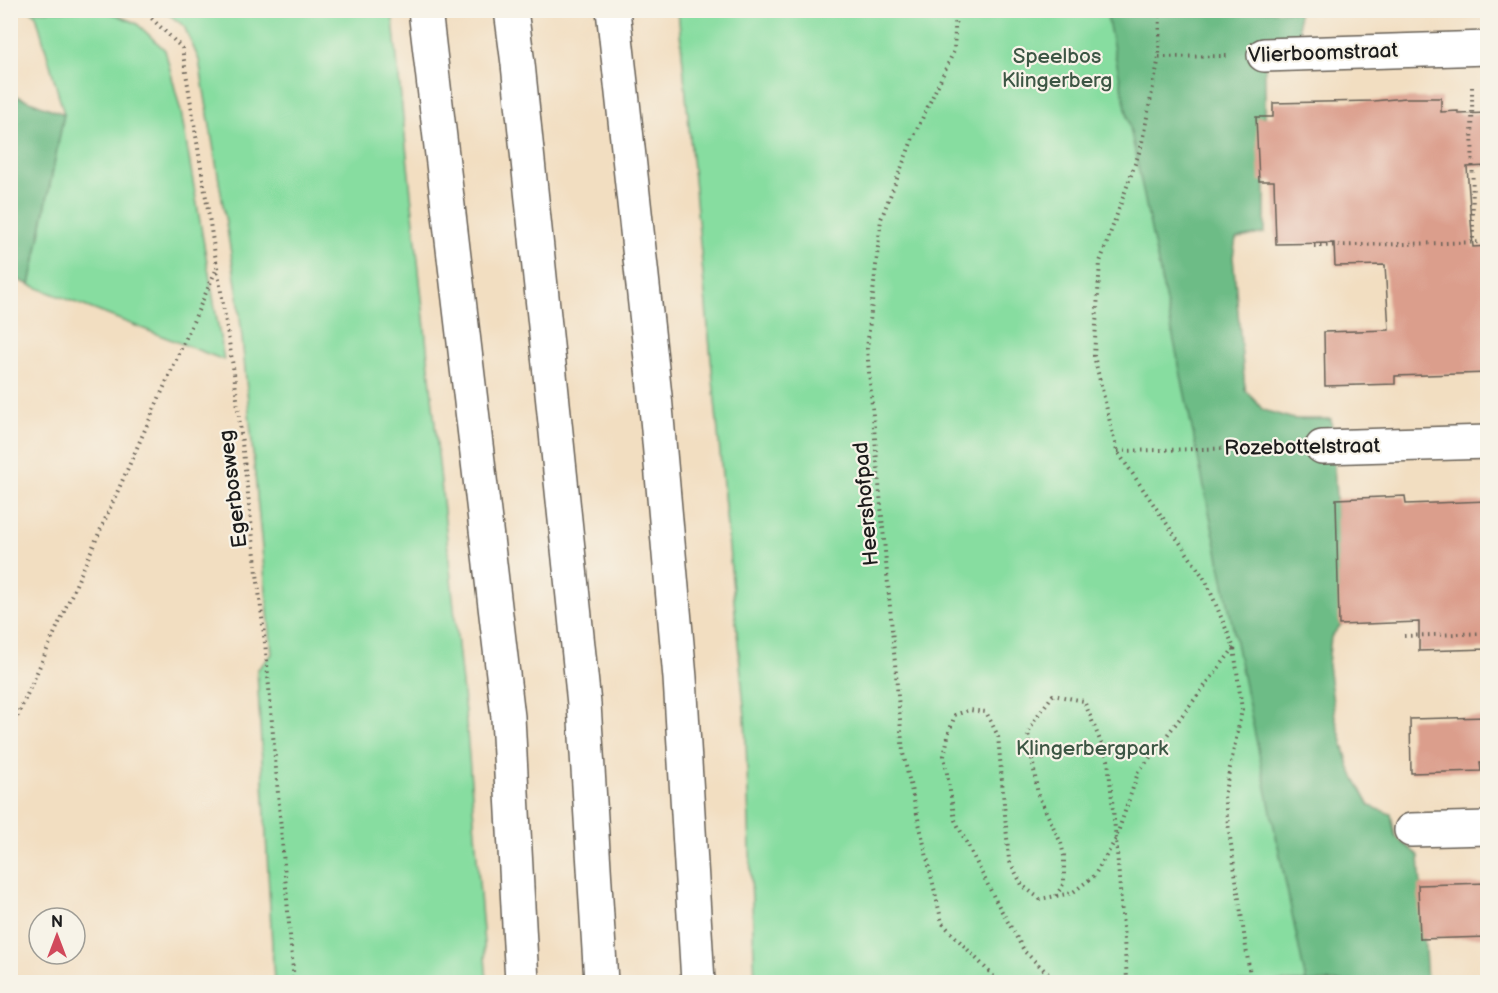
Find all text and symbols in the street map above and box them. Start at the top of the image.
street label: Vlierboomstraat [1248,38,1399,68]
park label: Speelbos Klingerberg [1002,44,1112,93]
street label: Egerbosweg [213,429,253,549]
street label: Rozebottelstraat [1224,433,1381,461]
street label: Heershofpad [848,441,884,567]
park label: Klingerbergpark [1016,736,1169,761]
north arrow [27,906,87,966]
text: N [51,913,63,932]

